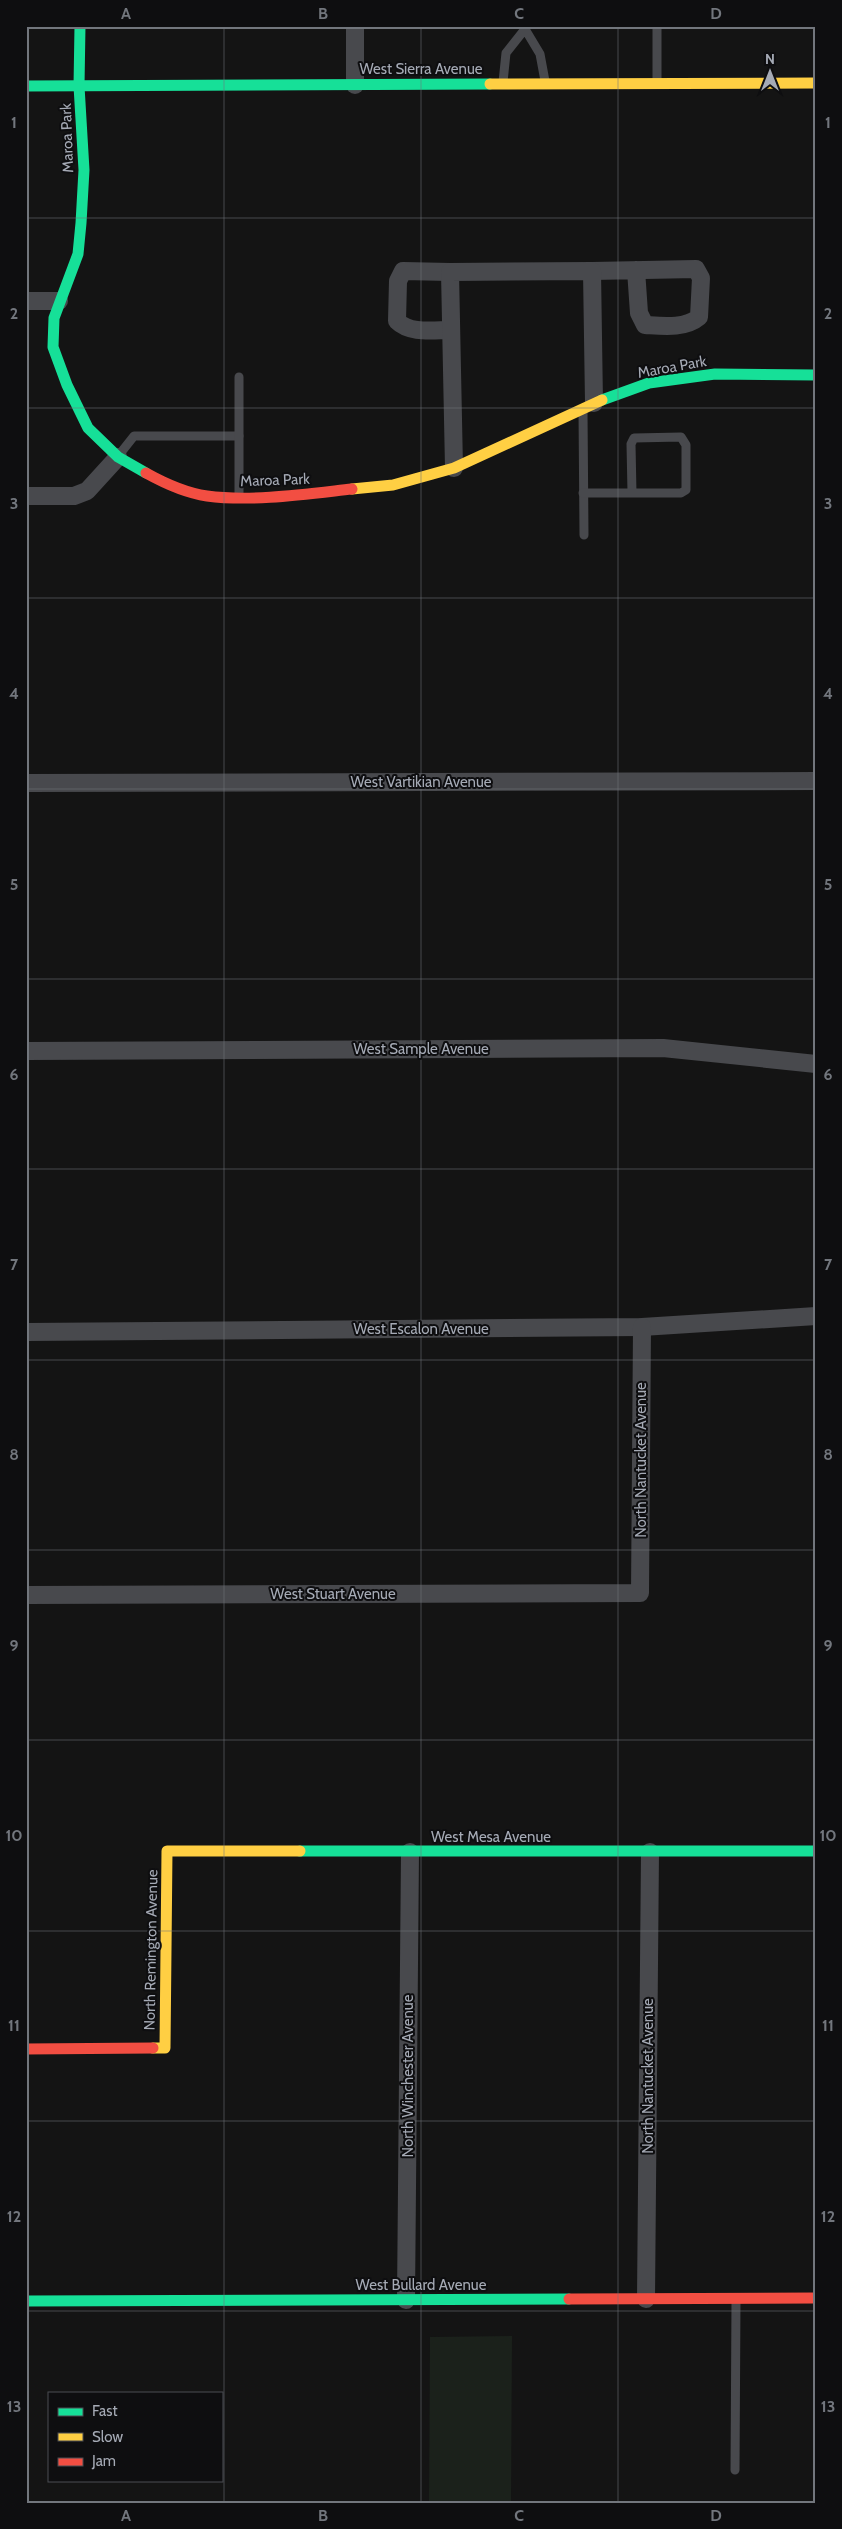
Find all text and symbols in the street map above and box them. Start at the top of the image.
text: A [121,4,131,23]
text: B [318,4,328,23]
text: C [514,4,524,23]
text: D [710,4,722,23]
north arrow [744,48,794,98]
text: N [765,50,775,68]
street label: West Sierra Avenue [360,60,483,78]
street label: Maroa Park [57,103,77,173]
text: 1 [11,113,17,132]
text: 1 [825,113,831,132]
text: 2 [10,304,18,323]
text: 2 [824,304,832,323]
street label: Maroa Park [636,352,708,382]
street label: Maroa Park [240,470,310,490]
text: 3 [10,494,18,513]
text: 3 [824,494,832,513]
text: 4 [9,684,19,703]
text: 4 [823,684,833,703]
street label: West Vartikian Avenue [350,773,492,791]
text: 5 [10,875,18,894]
text: 5 [824,875,832,894]
street label: West Sample Avenue [353,1040,489,1058]
text: 6 [10,1065,19,1084]
text: 6 [824,1065,833,1084]
text: 7 [10,1255,19,1274]
text: 7 [824,1255,833,1274]
street label: West Escalon Avenue [353,1320,489,1338]
street label: North Nantucket Avenue [632,1382,650,1538]
text: 8 [9,1445,19,1464]
text: 8 [823,1445,833,1464]
street label: West Stuart Avenue [270,1585,396,1603]
text: 9 [10,1636,19,1655]
text: 9 [824,1636,833,1655]
text: 10 [5,1826,23,1845]
text: 10 [819,1826,837,1845]
street label: West Mesa Avenue [431,1828,551,1846]
street label: North Remington Avenue [141,1869,161,2031]
street label: North Winchester Avenue [399,1994,417,2157]
street label: North Nantucket Avenue [639,1998,657,2154]
text: 11 [8,2016,20,2035]
text: 11 [822,2016,834,2035]
text: 12 [7,2207,21,2226]
text: 12 [821,2207,835,2226]
street label: West Bullard Avenue [356,2276,487,2294]
legend [48,2392,222,2482]
text: 13 [7,2397,21,2416]
text: 13 [821,2397,835,2416]
text: Fast [92,2402,117,2420]
text: Slow [92,2428,123,2446]
text: Jam [91,2452,116,2470]
text: A [121,2506,131,2525]
text: B [318,2506,328,2525]
text: C [514,2506,524,2525]
text: D [710,2506,722,2525]

